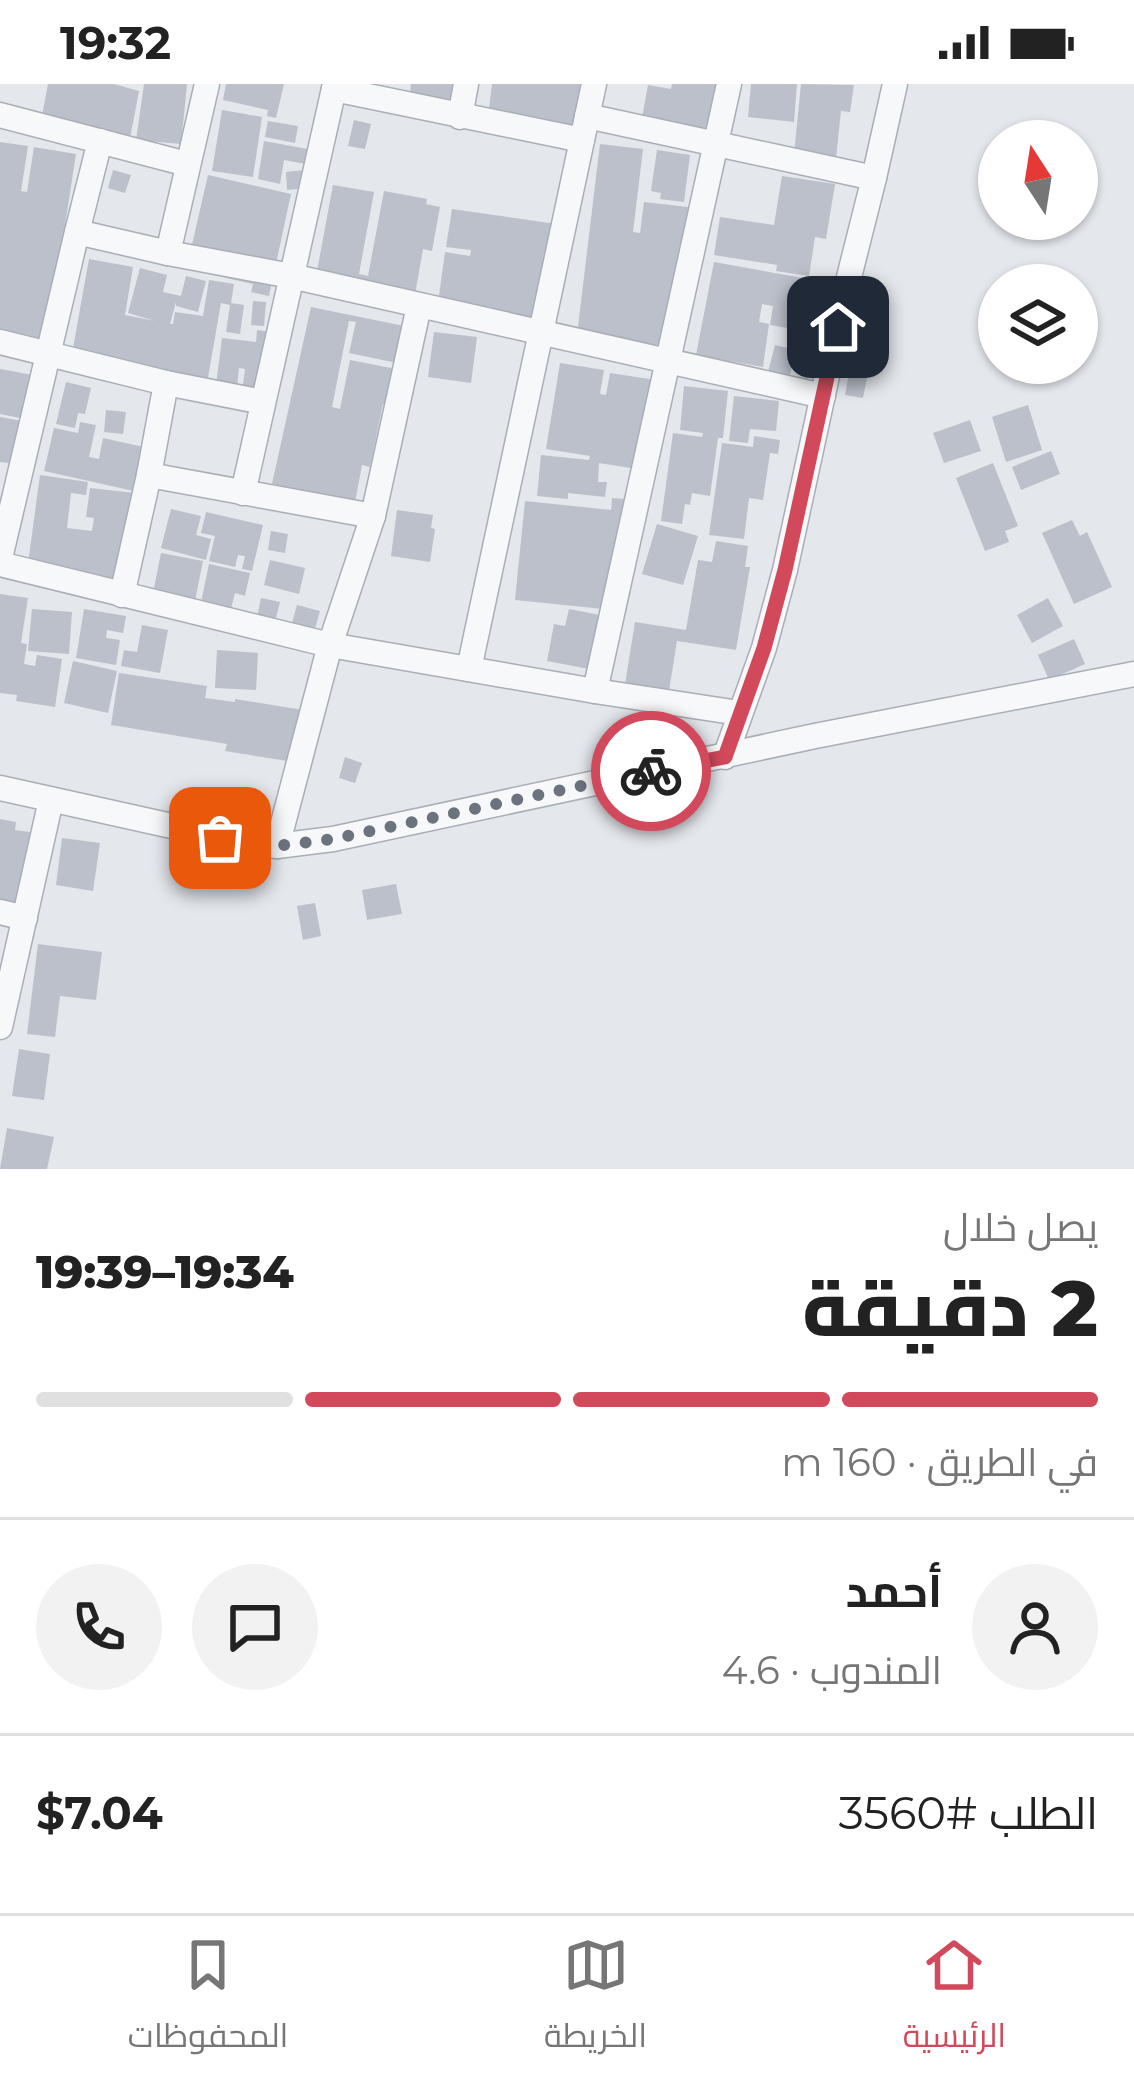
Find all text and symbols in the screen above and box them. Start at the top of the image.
text: 19:32 [60,15,171,70]
north arrow [978,120,1098,240]
map controls [978,120,1098,384]
button: layers [978,264,1098,384]
pin [787,276,889,378]
icon: home [805,294,871,360]
courier [591,711,711,831]
icon: bike [618,738,684,804]
pin [169,787,271,889]
icon: bag [187,805,253,871]
text: يصل خلال [943,1203,1098,1251]
text: 19:34–19:39 [36,1244,294,1299]
text: 2 دقيقة [802,1260,1098,1356]
text: في الطريق · 160 m [781,1438,1098,1486]
text: أحمد [846,1563,942,1618]
button: phone [36,1564,162,1690]
button: chat [192,1564,318,1690]
button: person [972,1564,1098,1690]
text: المندوب · 4.6 [722,1646,942,1694]
text: $7.04 [36,1785,163,1840]
text: الطلب #3560 [839,1785,1098,1840]
tab: المحفوظات [128,1932,288,2066]
tab: الخريطة [544,1932,647,2066]
tab: الرئيسية [903,1932,1006,2066]

